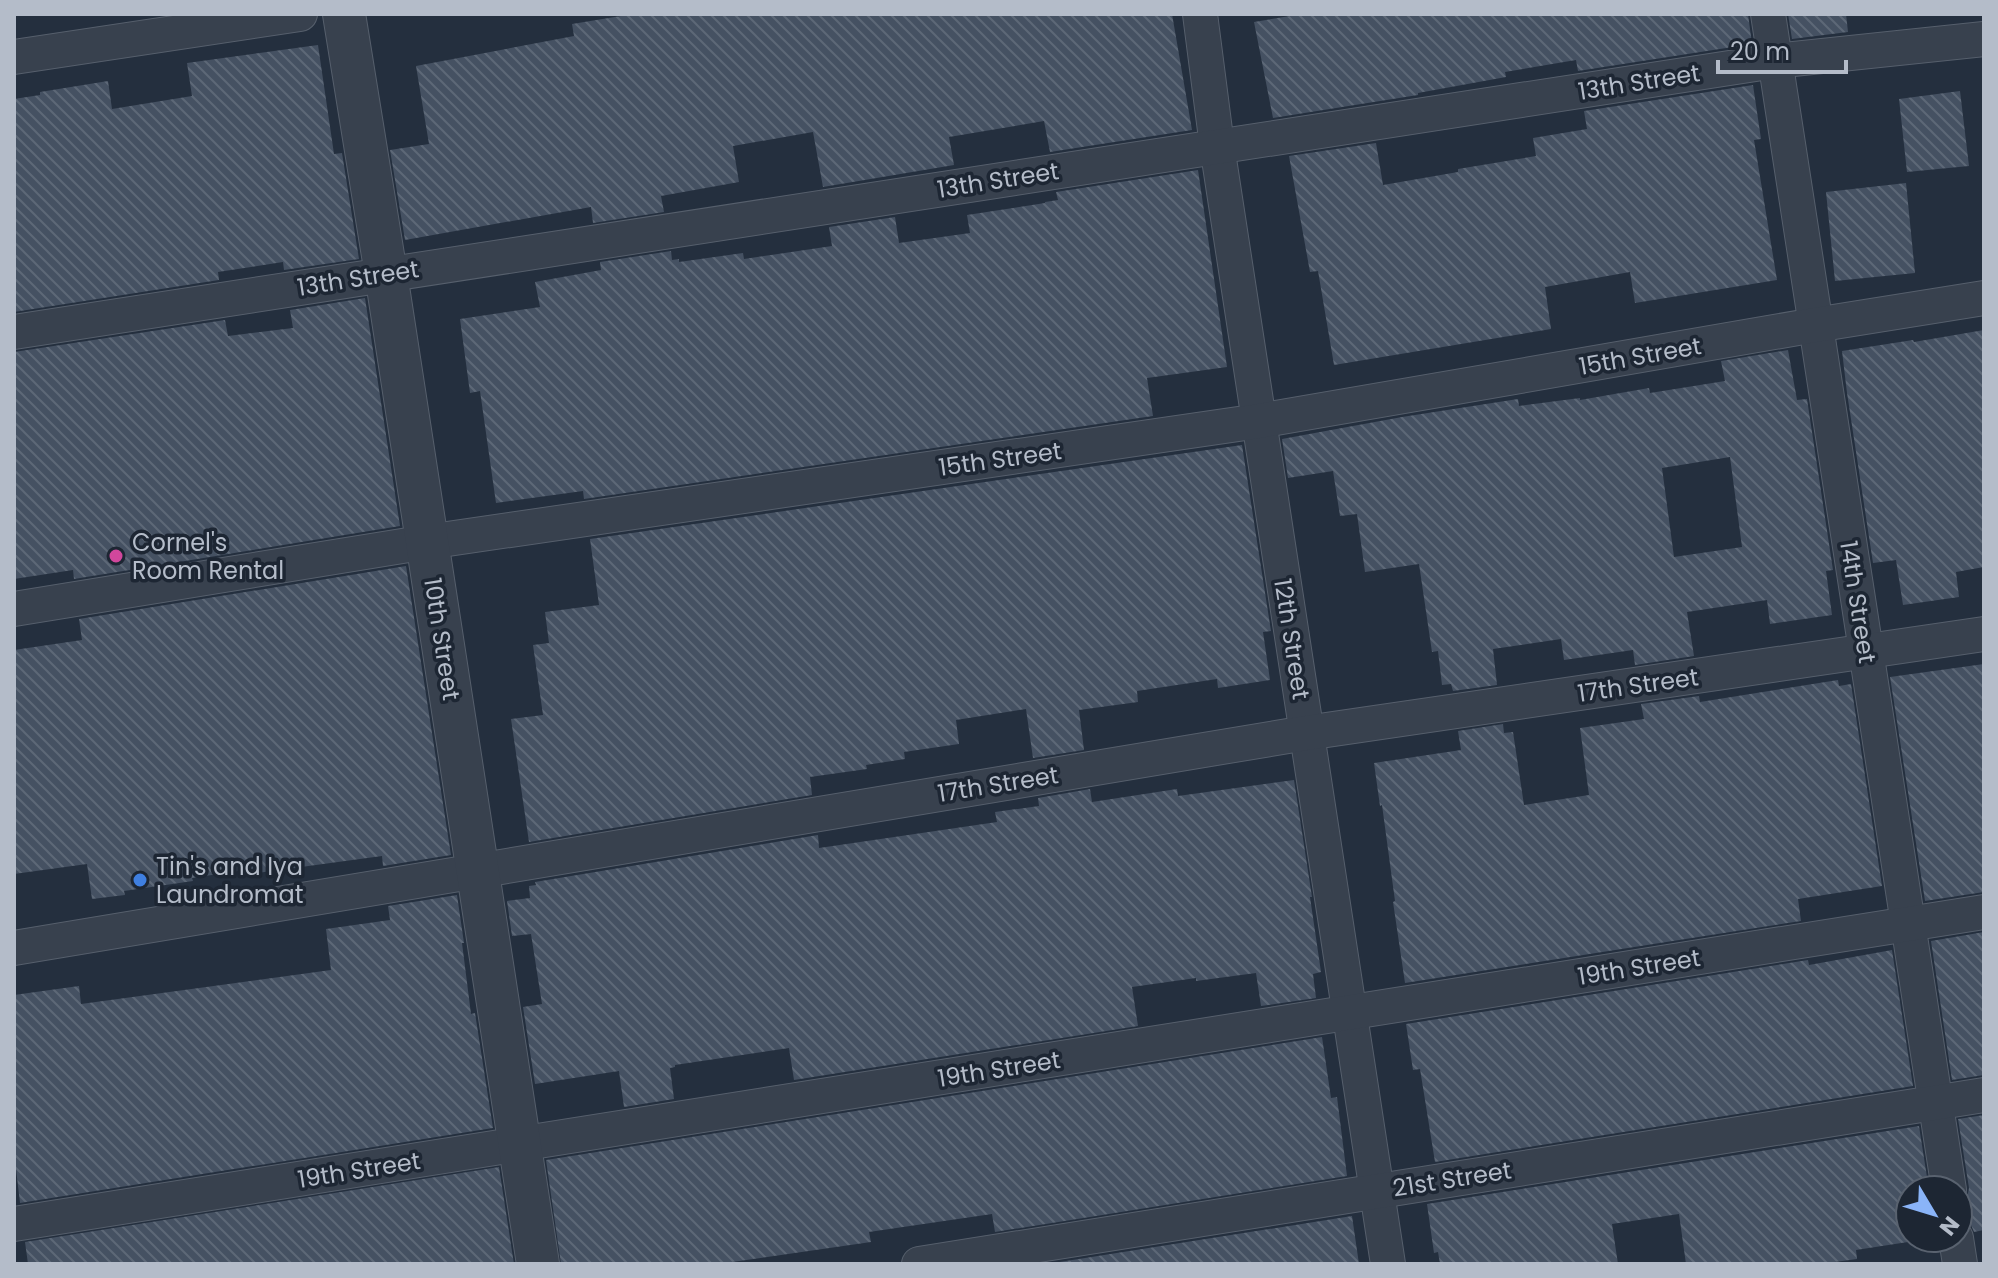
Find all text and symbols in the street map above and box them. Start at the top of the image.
scale bar [1718,24,1846,74]
text: 20 m [1730,35,1790,68]
street label: 13th Street [1576,56,1702,108]
street label: 13th Street [935,154,1061,206]
street label: 13th Street [295,252,421,304]
street label: 15th Street [1576,329,1704,383]
street label: 15th Street [937,434,1063,484]
place label: Cornel's Room Rental [132,526,284,587]
street label: 14th Street [1832,538,1884,666]
marker: Cornel's Room Rental [107,547,125,565]
street label: 10th Street [416,575,468,703]
street label: 12th Street [1266,576,1318,702]
street label: 17th Street [1576,660,1700,710]
street label: 17th Street [935,758,1061,810]
place label: Tin's and Iya Laundromat [156,850,304,911]
marker: Tin's and Iya Laundromat [131,871,149,889]
street label: 19th Street [1575,941,1703,993]
street label: 19th Street [935,1043,1063,1095]
street label: 19th Street [295,1144,423,1196]
street label: 21st Street [1390,1153,1514,1205]
north arrow [1894,1174,1974,1254]
text: N [1932,1210,1967,1242]

